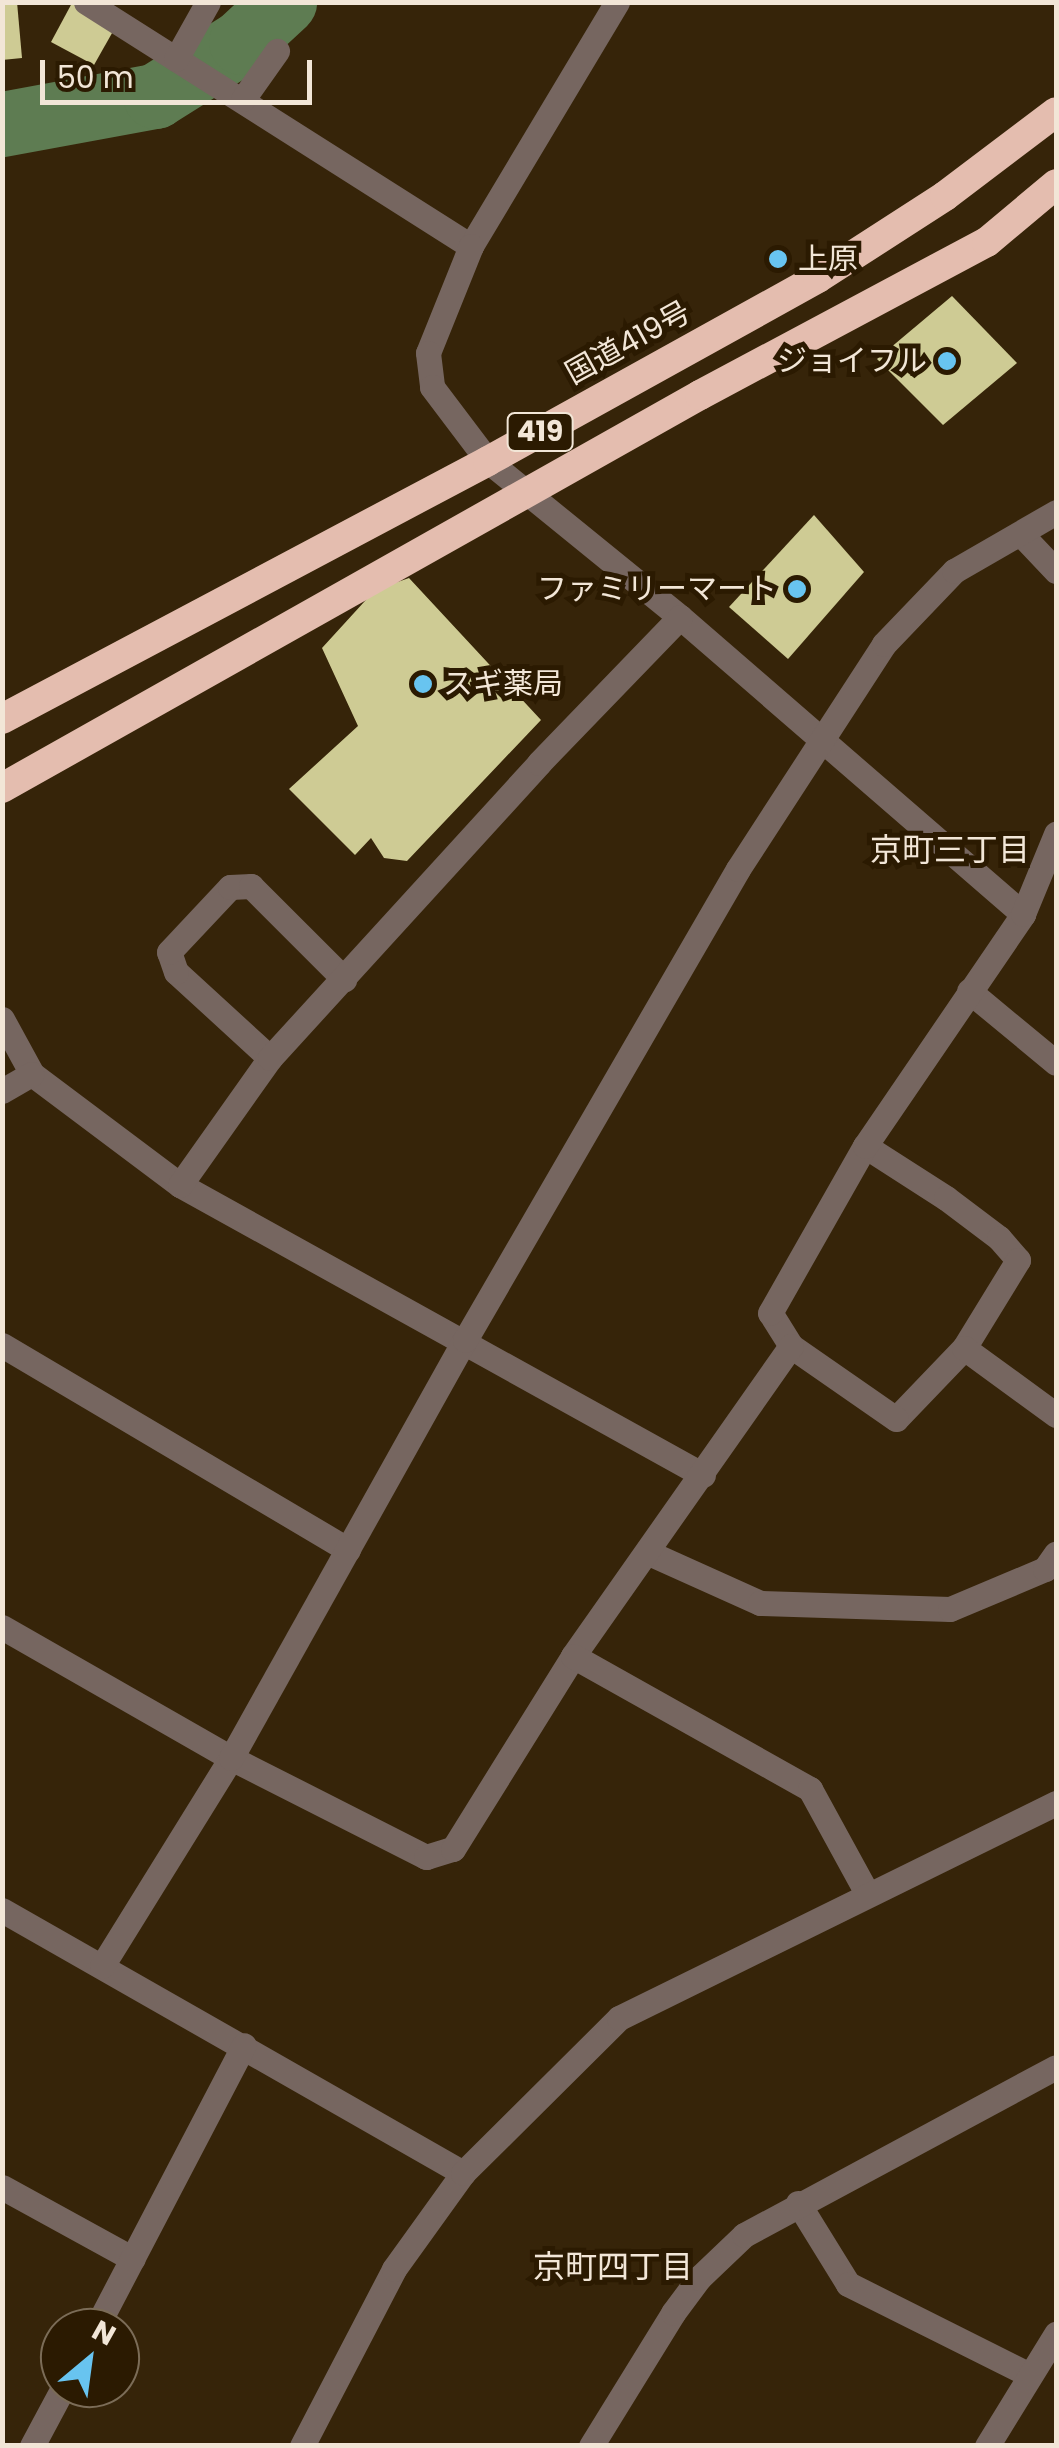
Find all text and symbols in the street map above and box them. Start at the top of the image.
scale bar [45,40,318,102]
text: 50 m [57,56,134,99]
place label: 上原 [798,241,858,277]
marker: 上原 [767,248,789,270]
street label: 国道419号 [559,294,697,392]
place label: ジョイフル [777,343,927,379]
marker: ジョイフル [936,350,958,372]
road number: 419 [505,409,575,455]
place label: ファミリーマート [537,571,777,607]
marker: ファミリーマート [786,578,808,600]
place label: スギ薬局 [443,666,563,702]
marker: スギ薬局 [412,673,434,695]
district label: 京町三丁目 [870,831,1030,869]
district label: 京町四丁目 [533,2248,693,2286]
north arrow [40,2308,140,2408]
text: N [85,2311,122,2355]

